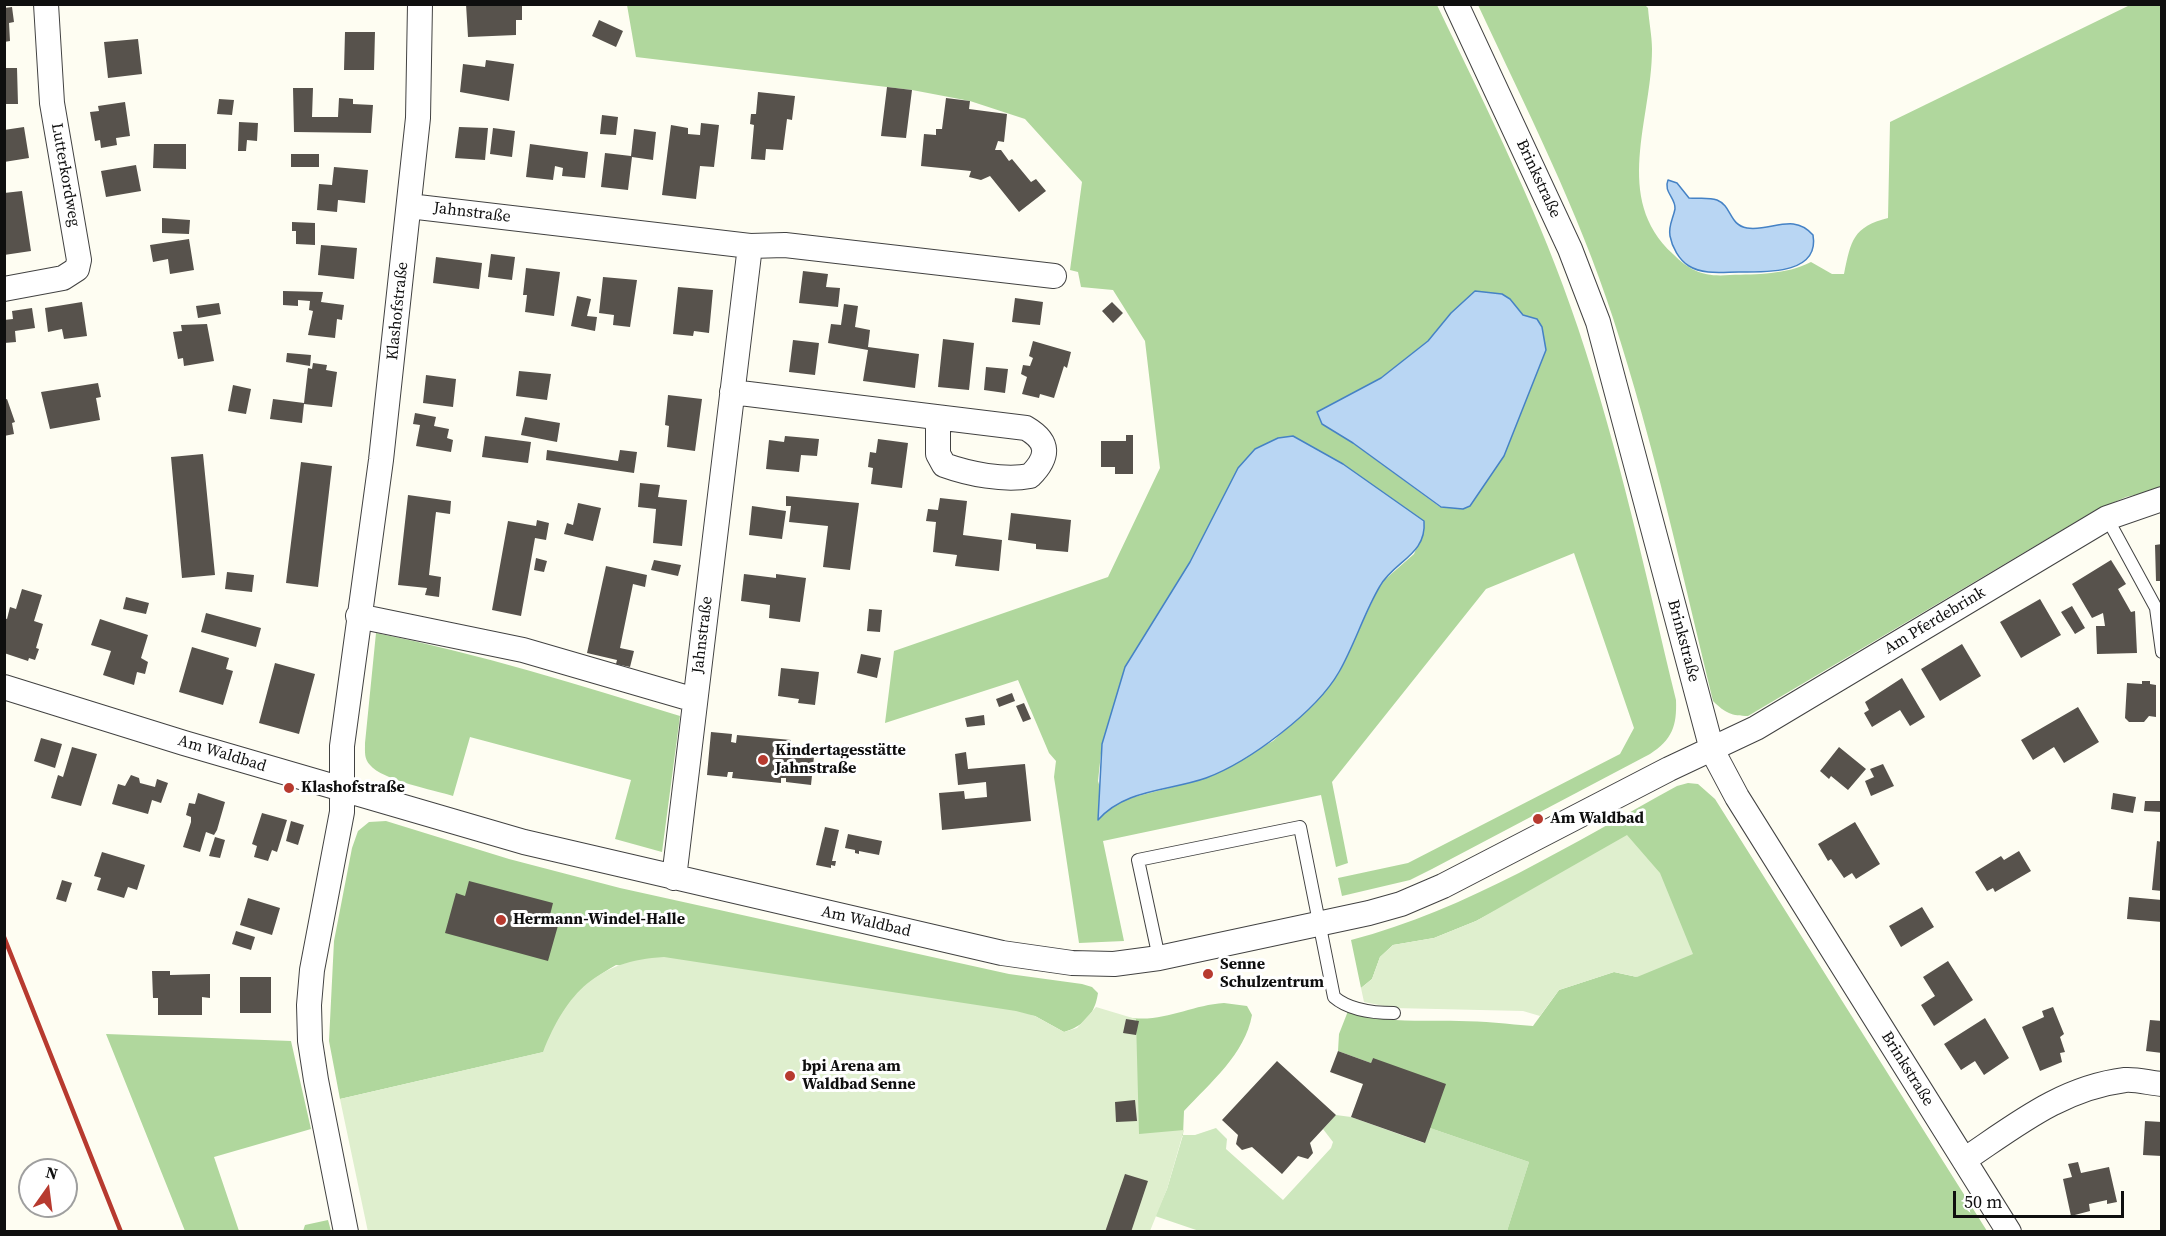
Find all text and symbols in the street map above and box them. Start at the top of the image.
street label: Lutterkordweg [46,122,84,228]
street label: Brinkstraße [1511,137,1565,221]
street label: Jahnstraße [432,199,512,227]
street label: Klashofstraße [383,261,413,361]
street label: Am Pferdebrink [1881,583,1989,659]
street label: Jahnstraße [689,595,717,675]
street label: Brinkstraße [1663,598,1703,684]
street label: Am Waldbad [175,731,269,777]
place label: Kindertagesstätte Jahnstraße [775,741,906,779]
marker: Kindertagesstätte Jahnstraße [756,753,770,767]
place label: Klashofstraße [301,778,405,798]
marker: Klashofstraße [282,781,296,795]
place label: Am Waldbad [1550,809,1644,829]
marker: Am Waldbad [1531,812,1545,826]
street label: Am Waldbad [819,902,913,942]
place label: Hermann-Windel-Halle [513,910,685,930]
marker: Hermann-Windel-Halle [494,913,508,927]
place label: Senne Schulzentrum [1220,955,1324,993]
marker: Senne Schulzentrum [1201,967,1215,981]
street label: Brinkstraße [1876,1028,1938,1110]
place label: bpi Arena am Waldbad Senne [802,1057,916,1095]
marker: bpi Arena am Waldbad Senne [783,1069,797,1083]
north arrow [18,1158,78,1218]
text: N [44,1160,60,1185]
scale bar [1956,1179,2127,1217]
text: 50 m [1964,1189,2002,1214]

